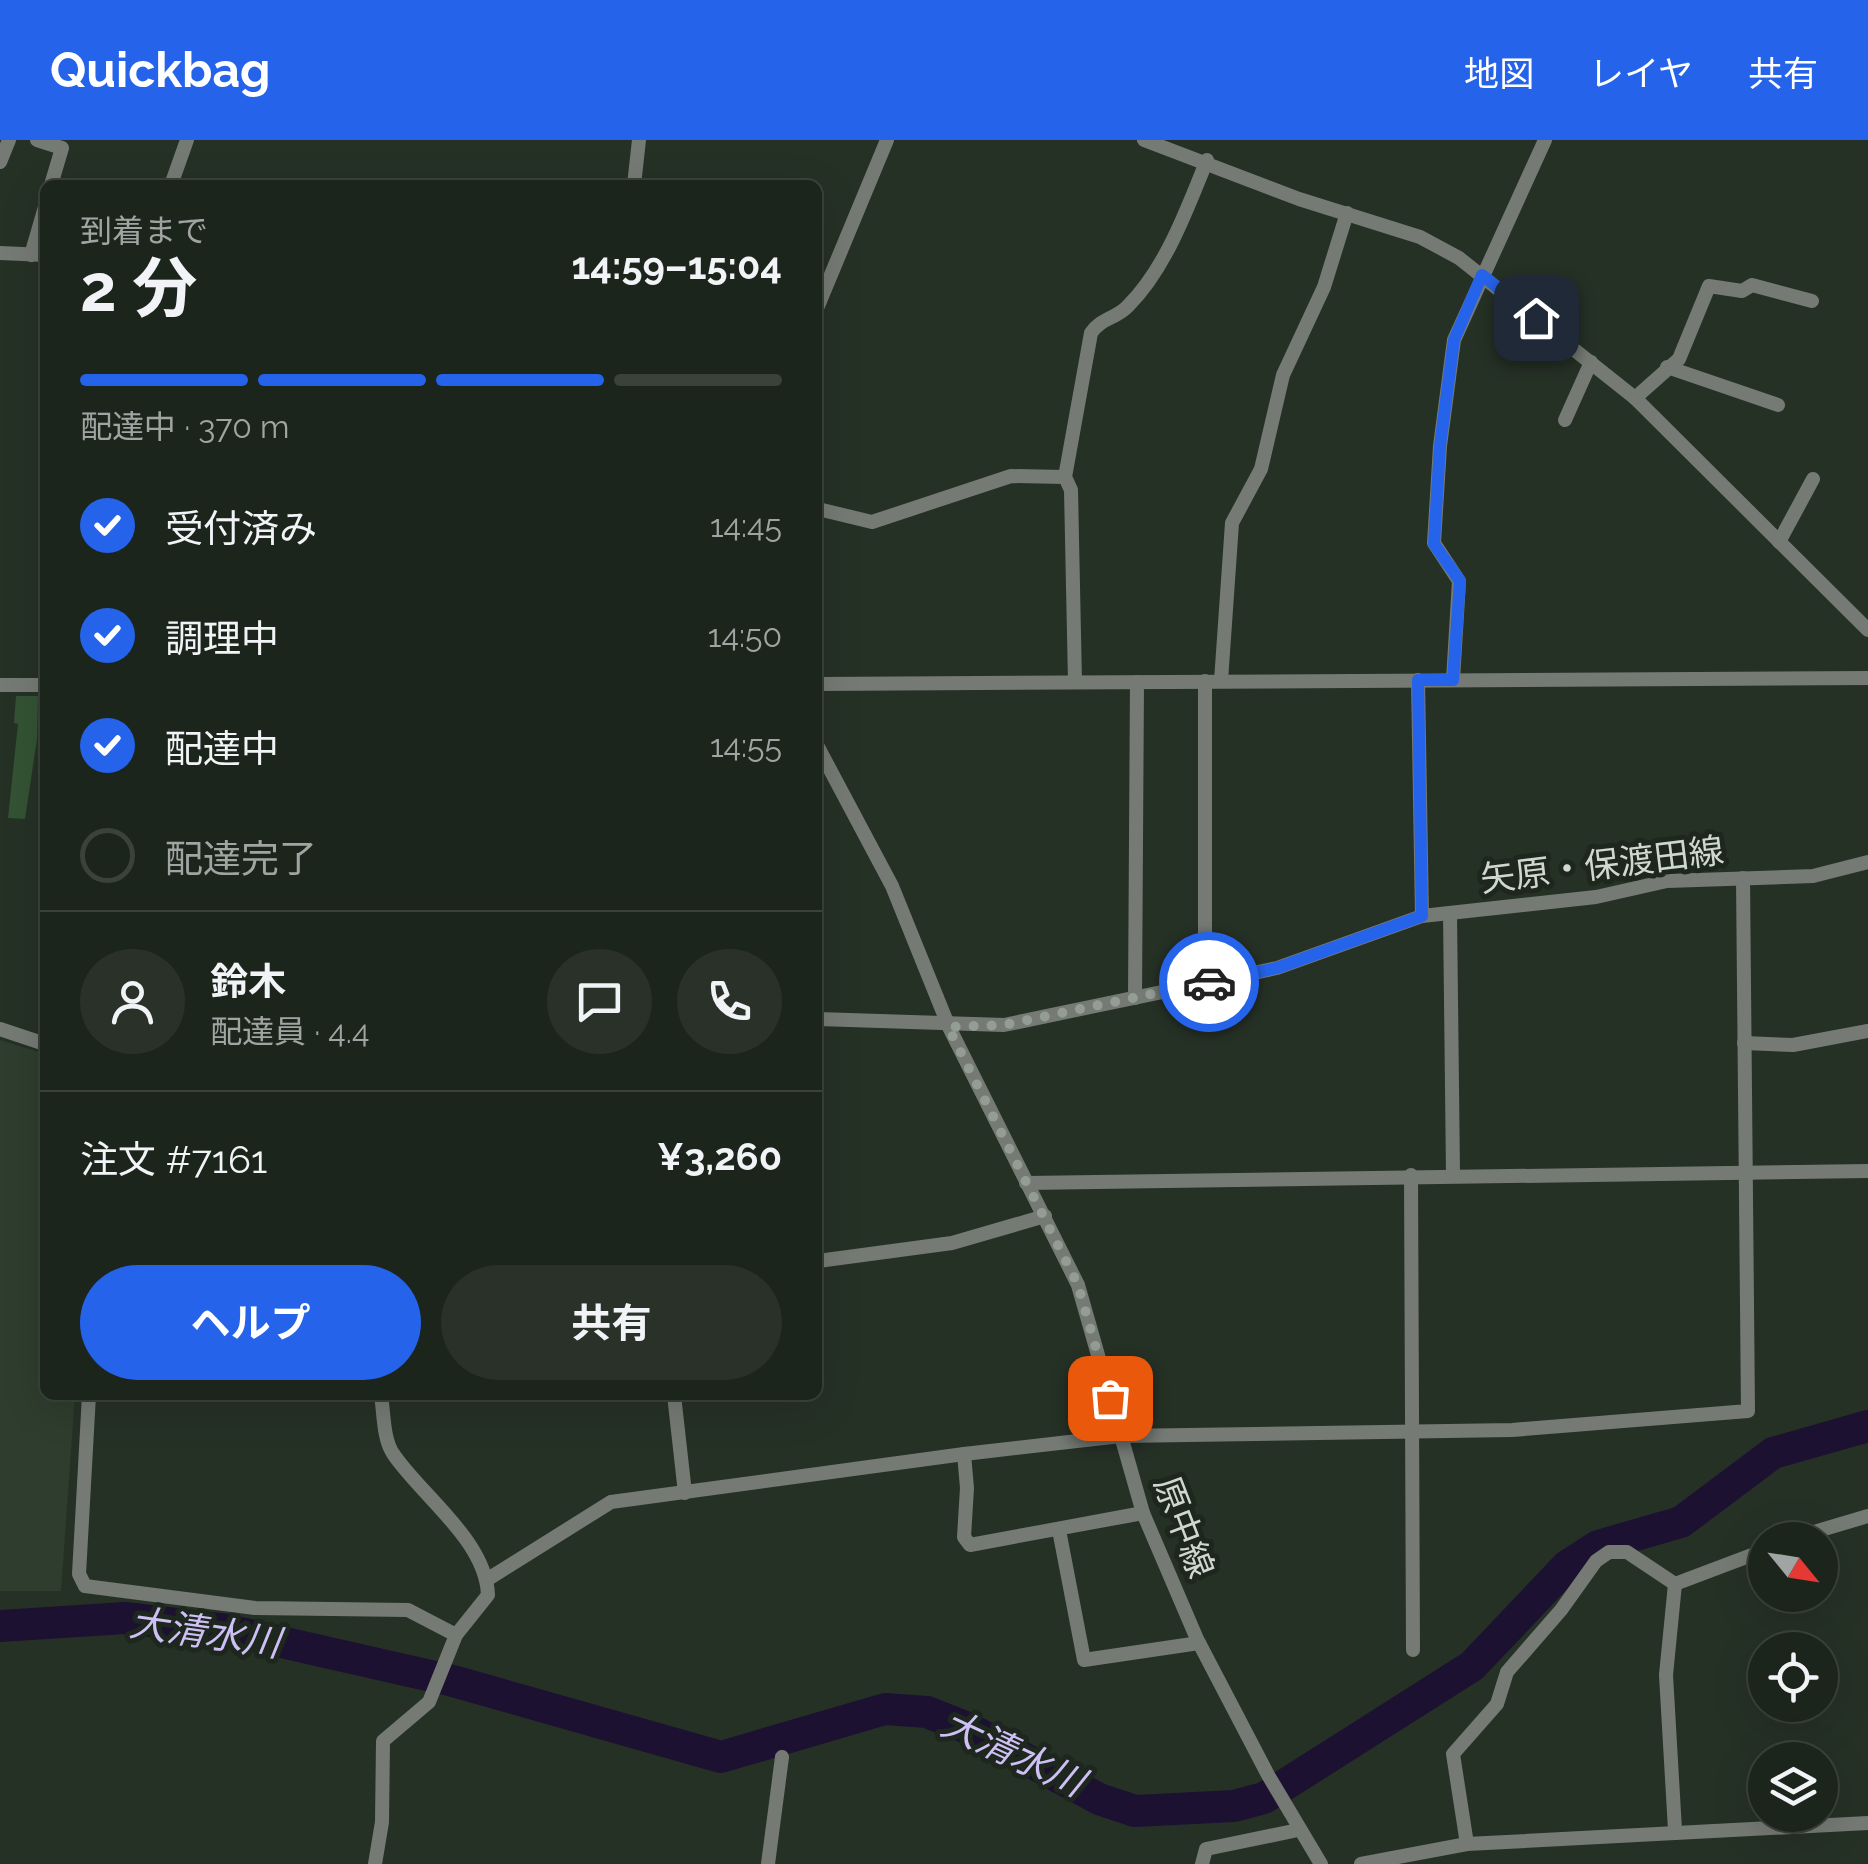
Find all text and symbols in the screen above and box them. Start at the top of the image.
text: Quickbag [50,42,270,98]
text: 地図 [1464,53,1534,94]
text: レイヤ [1589,53,1693,94]
text: 共有 [1748,53,1818,94]
text: 到着まで [80,212,208,249]
text: 14:59–15:04 [572,243,782,288]
text: 2 分 [80,250,197,326]
pin [1494,276,1579,361]
icon: home [1509,291,1564,346]
text: 配達中 · 370 m [80,408,289,445]
icon: check [80,498,135,553]
text: 受付済み [165,506,317,551]
text: 14:45 [710,507,782,544]
icon: check [80,608,135,663]
text: 調理中 [165,616,279,661]
text: 14:50 [708,617,782,654]
icon: check [80,718,135,773]
text: 配達中 [165,726,279,771]
text: 14:55 [710,727,782,764]
street label: 矢原・保渡田線 [1478,829,1726,900]
text: 配達完了 [165,836,317,881]
courier [1159,932,1259,1032]
button: person [80,949,185,1054]
button: chat [547,949,652,1054]
button: phone [677,949,782,1054]
icon: car [1182,955,1237,1010]
text: 鈴木 [210,959,286,1004]
text: 配達員 · 4.4 [210,1013,369,1050]
text: ¥3,260 [657,1134,782,1179]
text: 注文 #7161 [80,1137,267,1182]
button: ヘルプ [80,1265,421,1380]
button: 共有 [441,1265,782,1380]
pin [1068,1356,1153,1441]
icon: bag [1083,1371,1138,1426]
street label: 原中線 [1147,1470,1222,1583]
north arrow [1748,1522,1838,1612]
map controls [1748,1522,1838,1832]
water label: 大清水川 [127,1600,287,1666]
button: locate [1748,1632,1838,1722]
water label: 大清水川 [935,1700,1095,1807]
button: layers [1748,1742,1838,1832]

